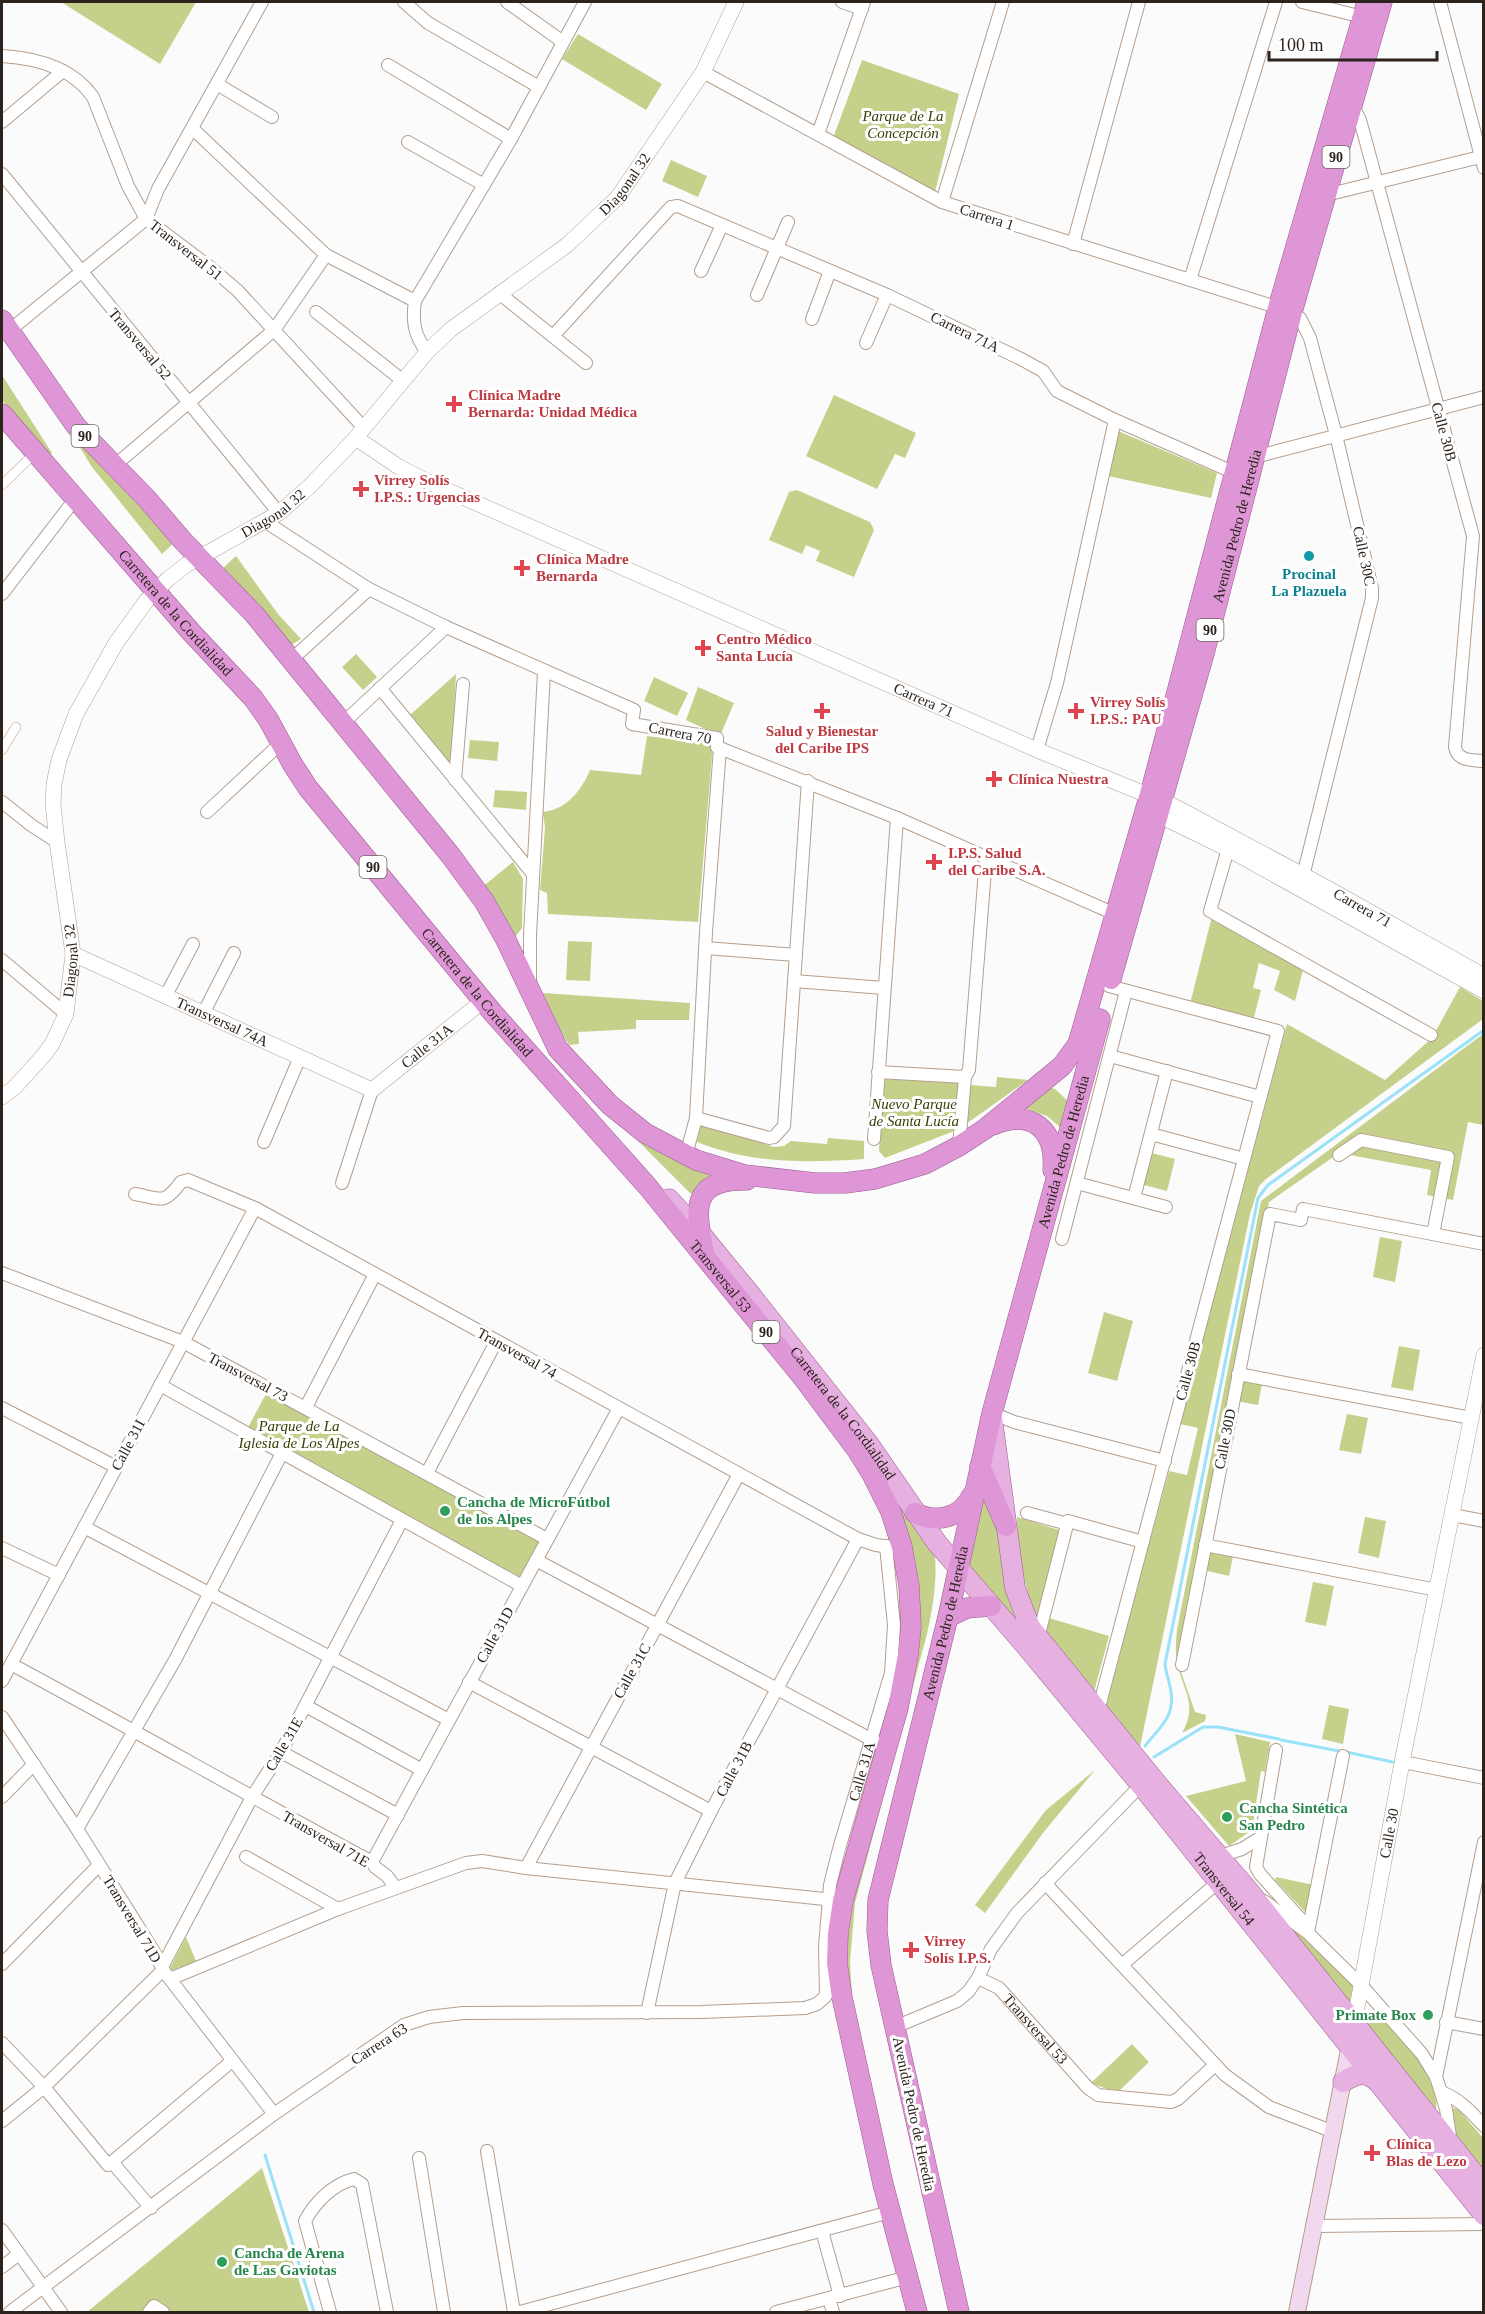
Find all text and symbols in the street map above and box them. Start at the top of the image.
scale bar [1269,24,1437,62]
text: 100 m [1278,35,1324,55]
park label: Parque de La Concepción [861,108,944,141]
road number: 90 [1322,146,1350,168]
street label: Diagonal 32 [596,150,653,218]
street label: Carrera 1 [958,201,1016,233]
street label: Transversal 51 [146,217,226,283]
street label: Transversal 52 [106,305,174,383]
street label: Carrera 71A [928,308,1002,356]
place label: Clínica Madre Bernarda: Unidad Médica [468,387,638,420]
marker: Clínica Madre Bernarda: Unidad Médica [445,395,463,413]
street label: Calle 30B [1428,401,1460,463]
road number: 90 [72,425,98,447]
street label: Avenida Pedro de Heredia [1209,448,1264,605]
place label: Virrey Solís I.P.S.: Urgencias [374,472,480,505]
marker: Virrey Solís I.P.S.: Urgencias [352,480,370,498]
street label: Diagonal 32 [238,486,308,541]
street label: Calle 30C [1350,525,1378,587]
street label: Carretera de la Cordialidad [115,547,236,679]
marker: Procinal La Plazuela [1302,549,1316,563]
place label: Clínica Madre Bernarda [536,551,629,584]
marker: Clínica Madre Bernarda [513,559,531,577]
place label: Procinal La Plazuela [1271,566,1347,599]
road number: 90 [1196,619,1224,641]
place label: Centro Médico Santa Lucía [716,631,812,664]
marker: Centro Médico Santa Lucía [694,639,712,657]
street label: Carrera 71 [891,680,956,720]
place label: Virrey Solís I.P.S.: PAU [1090,694,1166,727]
marker: Salud y Bienestar del Caribe IPS [813,702,831,720]
marker: Virrey Solís I.P.S.: PAU [1067,702,1085,720]
street label: Carrera 70 [647,719,713,747]
place label: Salud y Bienestar del Caribe IPS [766,723,879,756]
marker: Clínica Nuestra [985,770,1003,788]
place label: Clínica Nuestra [1008,771,1109,787]
place label: I.P.S. Salud del Caribe S.A. [948,845,1046,878]
marker: I.P.S. Salud del Caribe S.A. [925,853,943,871]
road number: 90 [360,856,386,878]
street label: Carrera 71 [1331,885,1394,930]
street label: Diagonal 32 [60,923,81,998]
street label: Carretera de la Cordialidad [419,925,536,1060]
street label: Transversal 74A [174,994,271,1050]
street label: Calle 31A [398,1020,456,1071]
street label: Avenida Pedro de Heredia [1035,1073,1092,1230]
park label: Nuevo Parque de Santa Lucía [869,1096,959,1129]
street label: Transversal 53 [686,1237,755,1316]
road number: 90 [752,1321,780,1343]
street label: Transversal 74 [475,1325,560,1382]
street label: Calle 30B [1172,1340,1204,1402]
street label: Carretera de la Cordialidad [787,1344,899,1483]
street label: Transversal 73 [205,1349,291,1405]
street label: Calle 30D [1211,1407,1239,1471]
street label: Calle 31I [108,1417,148,1473]
park label: Parque de La Iglesia de Los Alpes [238,1418,360,1451]
place label: Cancha de MicroFútbol de los Alpes [457,1494,610,1527]
marker: Cancha de MicroFútbol de los Alpes [438,1504,452,1518]
street label: Avenida Pedro de Heredia [920,1544,971,1702]
street label: Calle 31D [473,1604,517,1666]
street label: Calle 31C [610,1641,654,1701]
street label: Calle 31E [262,1714,306,1774]
street label: Calle 31B [713,1739,755,1799]
street label: Calle 31A [846,1740,878,1803]
place label: Cancha Sintética San Pedro [1239,1800,1348,1833]
street label: Calle 30 [1377,1807,1401,1859]
street label: Transversal 71E [280,1808,372,1870]
marker: Cancha Sintética San Pedro [1220,1810,1234,1824]
street label: Transversal 54 [1190,1850,1258,1929]
street label: Transversal 71D [100,1872,164,1966]
place label: Virrey Solís I.P.S. [924,1933,991,1966]
marker: Virrey Solís I.P.S. [902,1941,920,1959]
street label: Transversal 53 [1000,1991,1071,2067]
place label: Primate Box [1336,2007,1417,2023]
marker: Primate Box [1421,2008,1435,2022]
street label: Carrera 63 [348,2020,410,2068]
street label: Avenida Pedro de Heredia [890,2035,938,2193]
place label: Clínica Blas de Lezo [1386,2136,1467,2169]
marker: Clínica Blas de Lezo [1363,2144,1381,2162]
place label: Cancha de Arena de Las Gaviotas [234,2245,345,2278]
marker: Cancha de Arena de Las Gaviotas [215,2255,229,2269]

